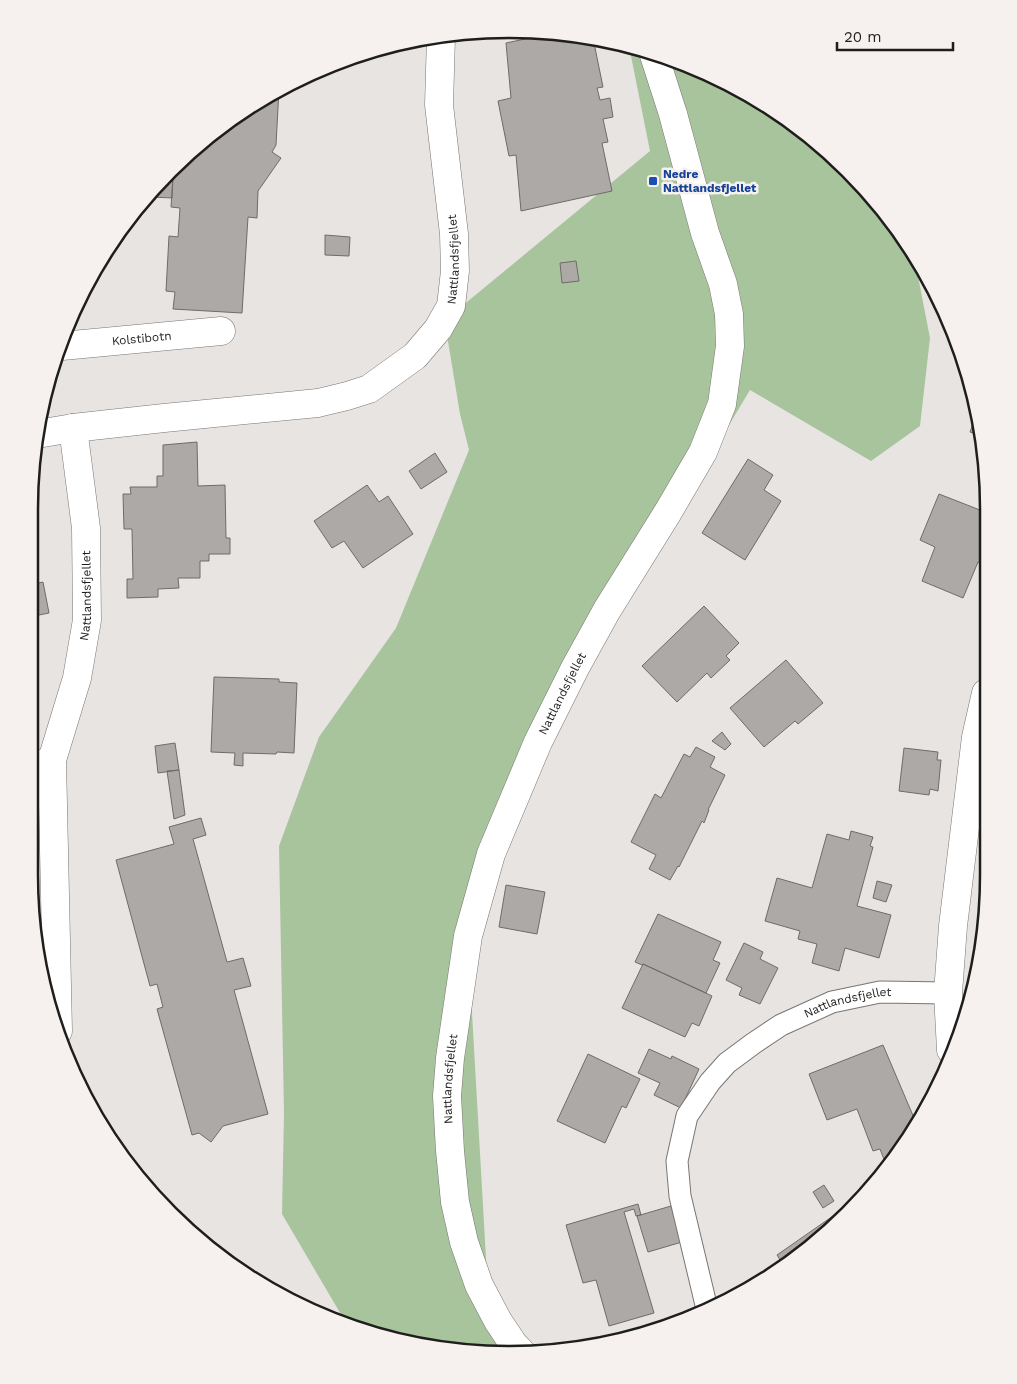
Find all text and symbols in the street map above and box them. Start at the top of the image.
scale bar [837,20,953,52]
text: 20 m [844,28,882,46]
place label: Nedre Nattlandsfjellet [663,167,757,195]
marker: Nedre Nattlandsfjellet [647,175,659,187]
street label: Nattlandsfjellet [444,214,462,305]
street label: Kolstibotn [111,329,172,348]
street label: Nattlandsfjellet [77,550,94,642]
street label: Nattlandsfjellet [536,650,589,737]
street label: Nattlandsfjellet [802,985,891,1021]
street label: Nattlandsfjellet [440,1033,460,1124]

